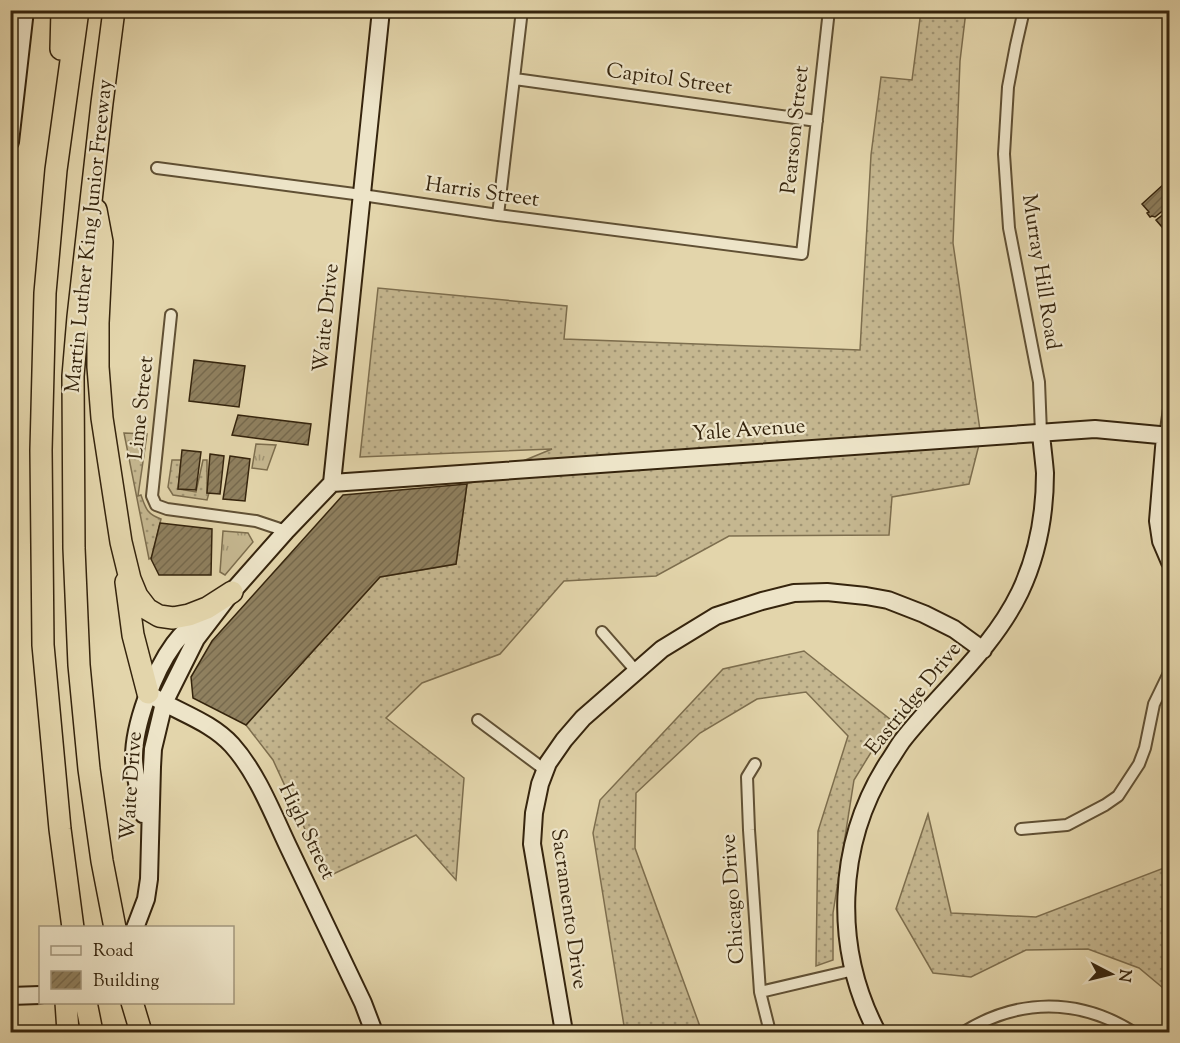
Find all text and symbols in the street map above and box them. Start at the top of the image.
street label: Capitol Street [604,56,734,104]
street label: Pearson Street [774,64,818,196]
street label: Martin Luther King Junior Freeway [59,77,121,394]
street label: Harris Street [423,170,541,216]
street label: Murray Hill Road [1013,192,1067,352]
street label: Waite Drive [306,262,348,374]
street label: Lime Street [122,355,162,461]
street label: Yale Avenue [691,412,807,450]
street label: Eastridge Drive [859,636,969,762]
street label: Waite Drive [113,730,151,842]
street label: High Street [270,779,342,885]
street label: Sacramento Drive [542,827,594,991]
street label: Chicago Drive [714,833,754,965]
legend [39,926,234,1004]
text: Road [93,939,133,965]
north arrow [1081,944,1141,1004]
text: N [1111,968,1136,983]
text: Building [93,969,159,995]

